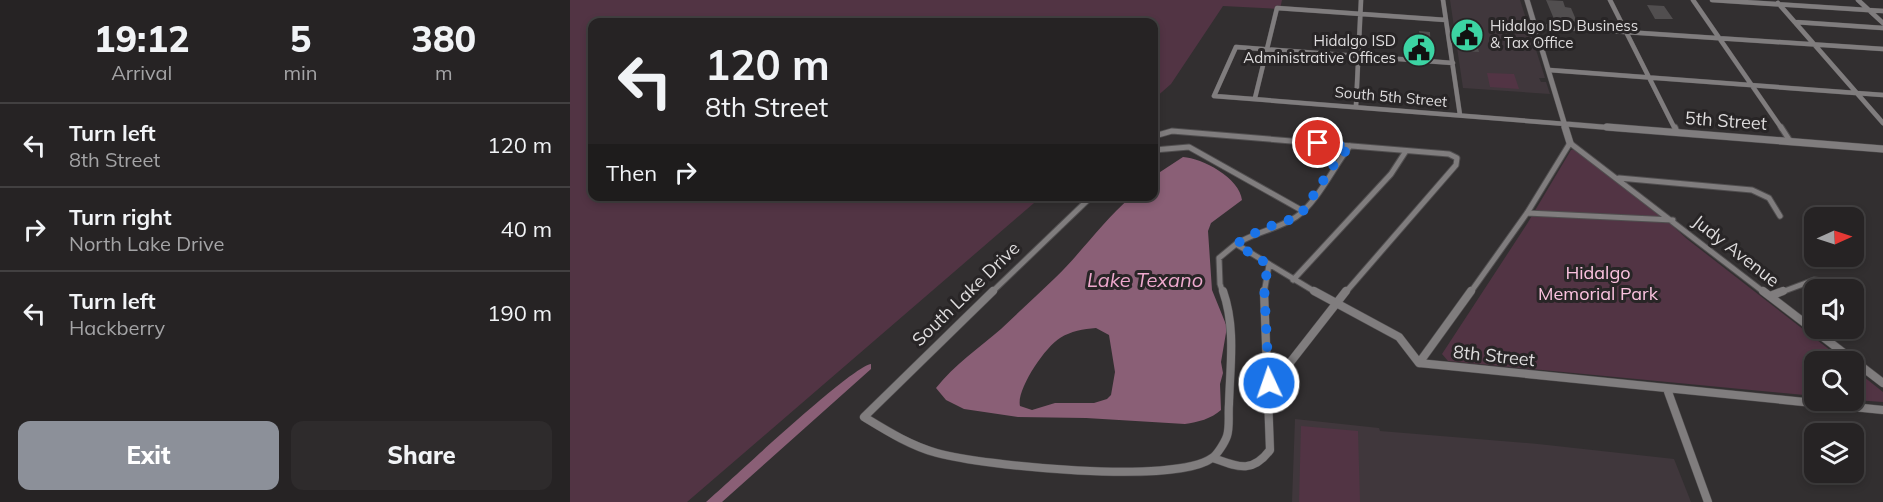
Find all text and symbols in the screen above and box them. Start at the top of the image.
text: 19:12 [94,16,190,61]
text: 5 [290,16,311,61]
text: 380 [411,16,476,61]
place label: Hidalgo ISD Business & Tax Office [1490,16,1638,52]
public building icon: Hidalgo ISD Business & Tax Office [1449,17,1485,53]
place label: Hidalgo ISD Administrative Offices [1243,31,1396,67]
public building icon: Hidalgo ISD Administrative Offices [1401,32,1437,68]
text: 120 m [705,38,830,91]
icon: left [606,42,684,120]
text: Arrival [111,60,172,85]
text: min [283,60,318,85]
text: m [435,60,453,85]
street label: South 5th Street [1334,82,1448,111]
text: 8th Street [705,90,828,124]
street label: 5th Street [1684,106,1768,135]
pin [1292,117,1343,168]
text: Turn left [69,119,156,147]
icon: arrive [1301,126,1334,159]
icon: left [18,129,51,162]
text: 120 m [487,131,552,159]
text: 8th Street [69,147,160,172]
icon: right [669,156,702,189]
text: Then [606,159,657,187]
text: Turn right [69,203,172,231]
north arrow [1804,207,1864,267]
map controls [1804,207,1864,483]
street label: Judy Avenue [1688,210,1784,292]
icon: right [18,213,51,246]
text: 40 m [501,215,552,243]
text: North Lake Drive [69,231,224,256]
street label: South Lake Drive [907,236,1024,351]
park label: Hidalgo Memorial Park [1538,261,1659,305]
water label: Lake Texano [1087,267,1203,292]
button: sound [1804,279,1864,339]
text: Turn left [69,287,156,315]
icon: left [18,297,51,330]
text: 190 m [487,299,552,327]
text: Hackberry [69,315,165,340]
street label: 8th Street [1452,340,1536,371]
position arrow [1237,351,1301,415]
button: search [1804,351,1864,411]
button: Exit [18,421,279,490]
button: Share [291,421,552,490]
button: layers [1804,423,1864,483]

